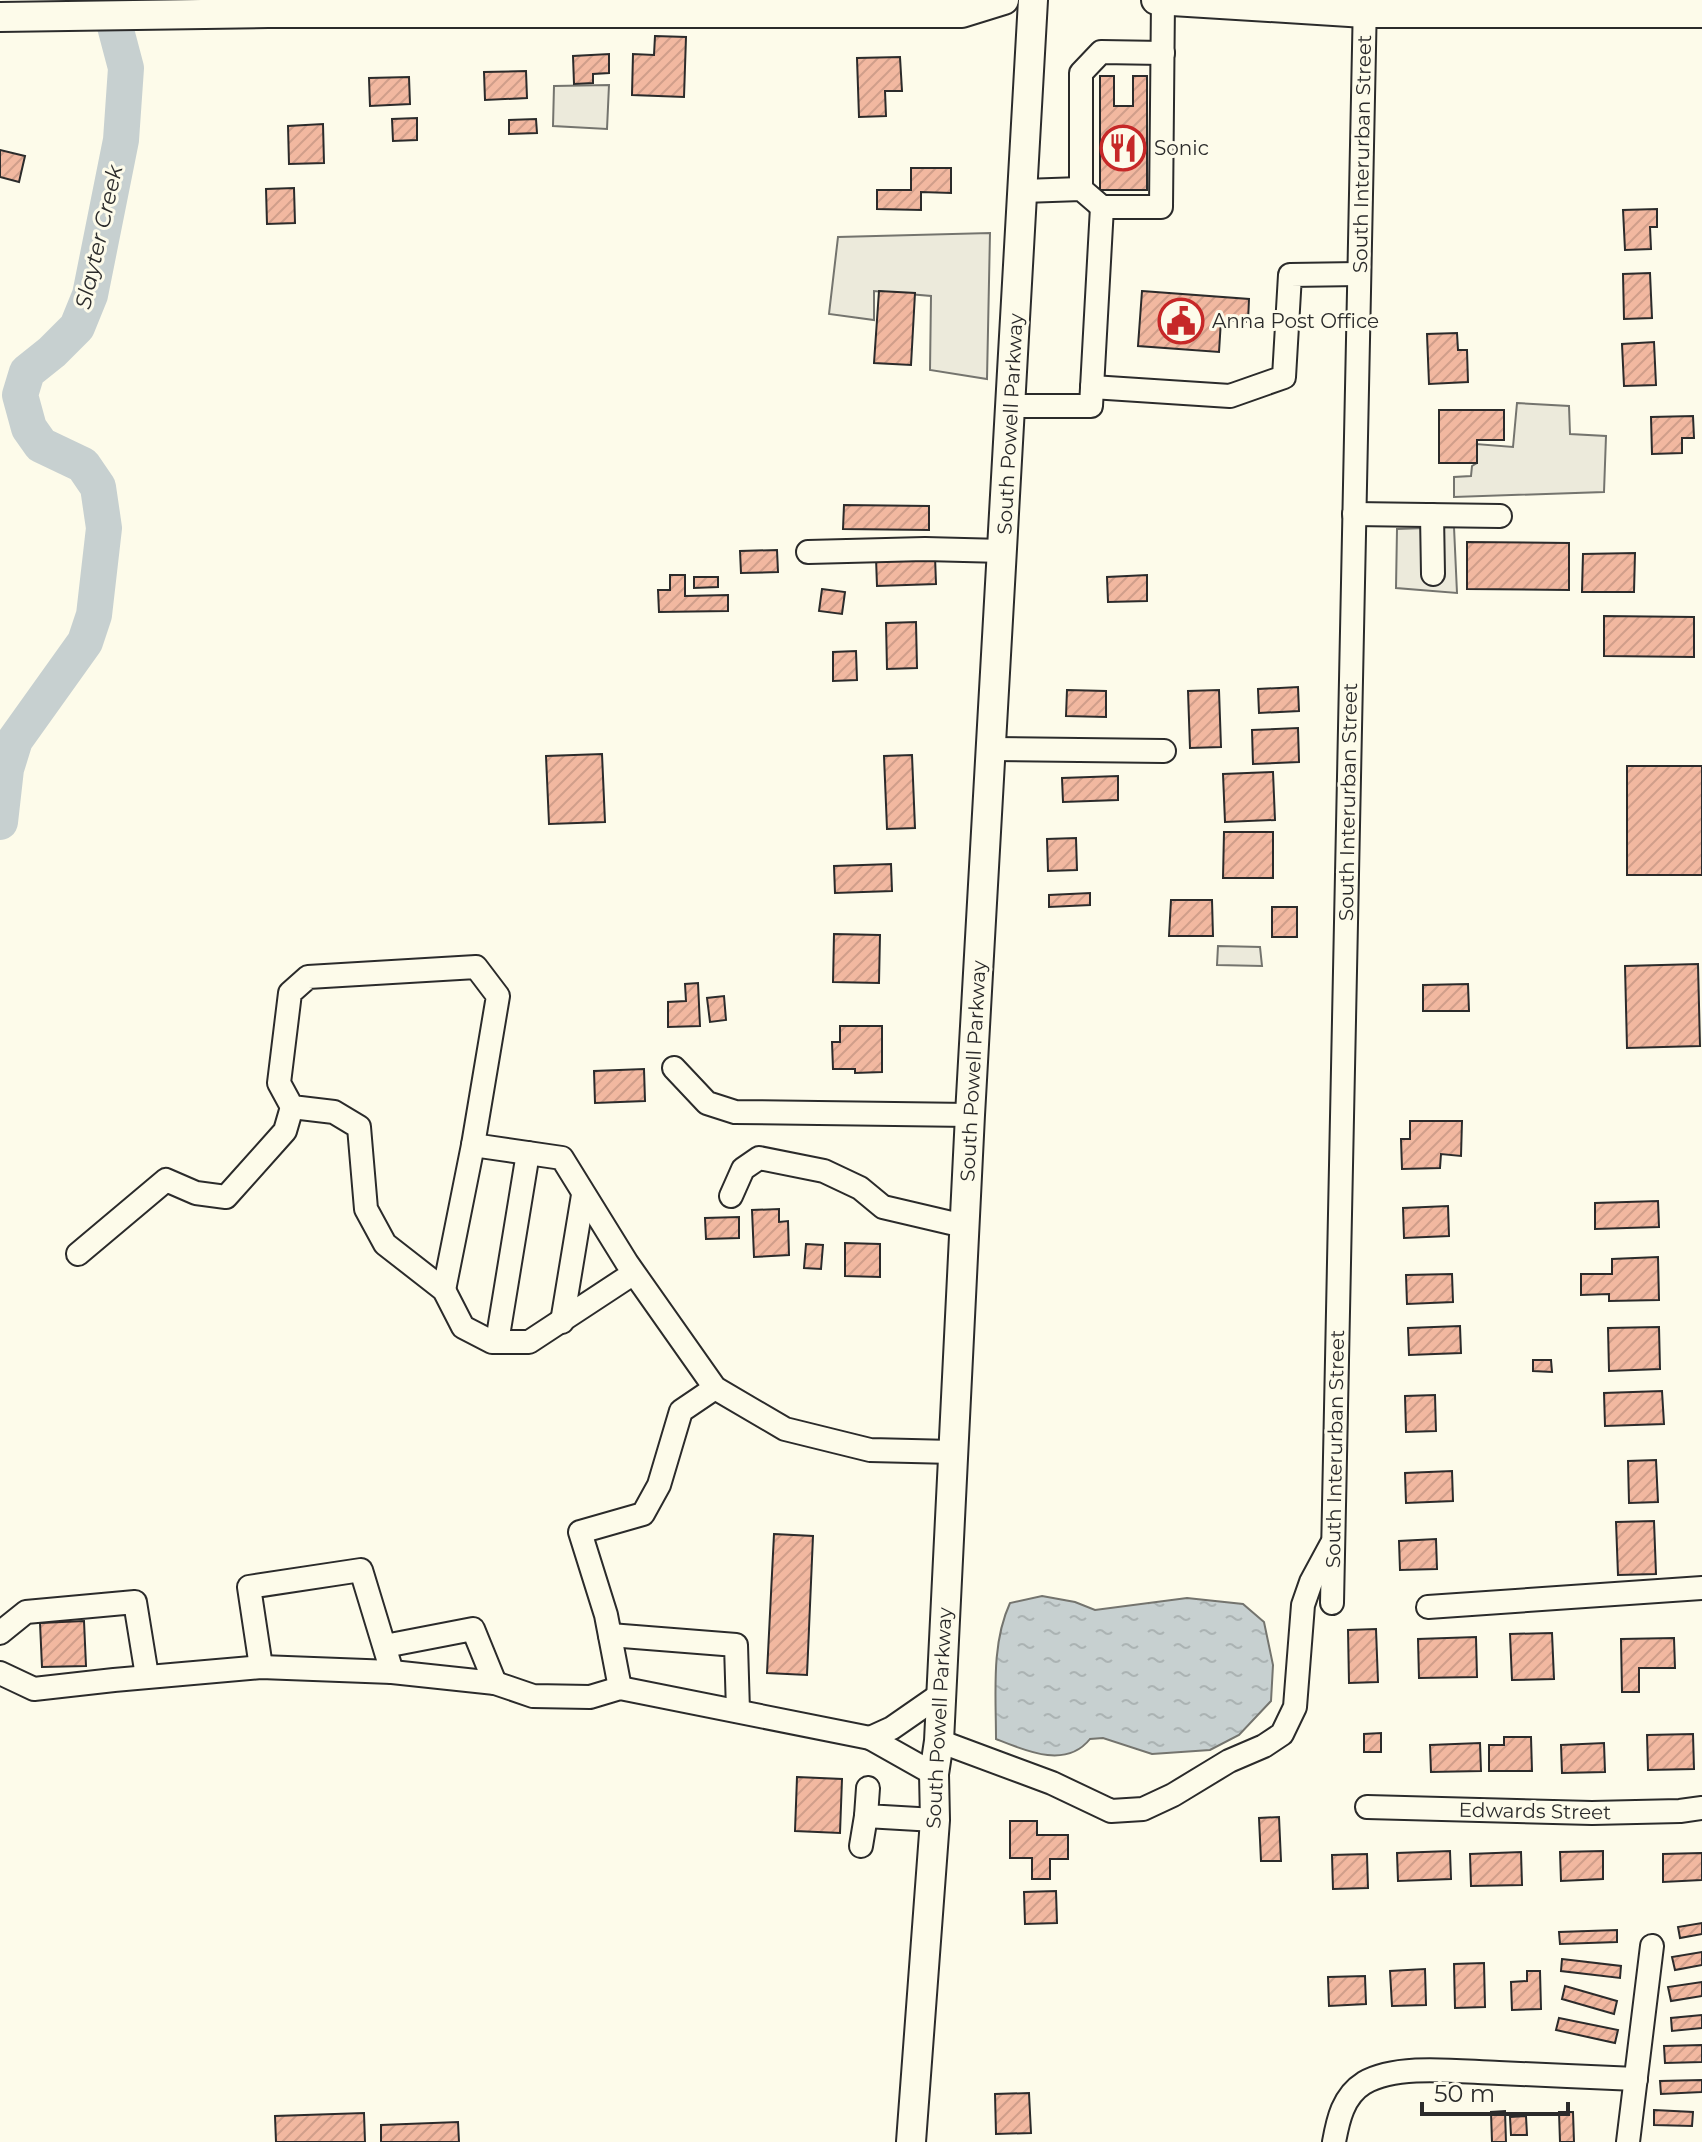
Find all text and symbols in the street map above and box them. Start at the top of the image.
street label: South Interurban Street [1348,35,1376,273]
restaurant icon: Sonic [1099,124,1147,172]
place label: Sonic [1154,136,1209,160]
water label: Slayter Creek [69,162,129,312]
public building icon: Anna Post Office [1157,297,1205,345]
place label: Anna Post Office [1212,309,1379,333]
street label: South Powell Parkway [992,313,1028,535]
street label: South Interurban Street [1334,683,1362,921]
street label: South Powell Parkway [955,960,991,1182]
street label: South Interurban Street [1321,1330,1349,1568]
street label: South Powell Parkway [921,1607,957,1829]
street label: Edwards Street [1459,1798,1611,1824]
scale bar [1422,2066,1568,2116]
text: 50 m [1434,2079,1495,2108]

